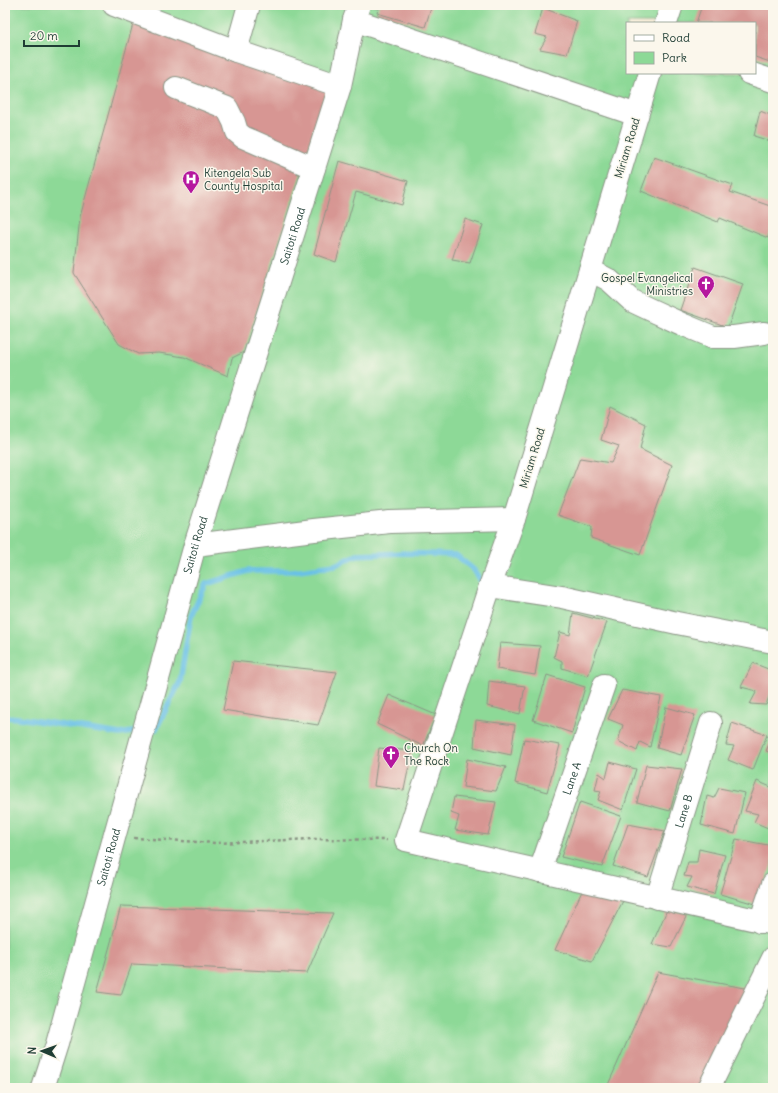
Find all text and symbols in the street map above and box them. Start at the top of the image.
scale bar [24,22,79,48]
legend [626,22,756,74]
text: 20 m [30,28,58,43]
text: Road [662,30,690,45]
text: Park [662,50,687,65]
street label: Miriam Road [611,115,643,180]
place label: Kitengela Sub County Hospital [204,166,283,193]
hospital icon: Kitengela Sub County Hospital [181,169,201,194]
street label: Saitoti Road [277,205,308,266]
place label: Gospel Evangelical Ministries [601,271,693,298]
church icon: Gospel Evangelical Ministries [696,274,716,299]
street label: Miriam Road [516,425,548,490]
street label: Saitoti Road [180,514,211,575]
place label: Church On The Rock [404,741,458,768]
church icon: Church On The Rock [381,744,401,769]
street label: Lane A [560,760,584,797]
street label: Lane B [672,793,696,830]
street label: Saitoti Road [94,826,123,888]
north arrow [22,1031,62,1071]
text: N [25,1047,39,1055]

